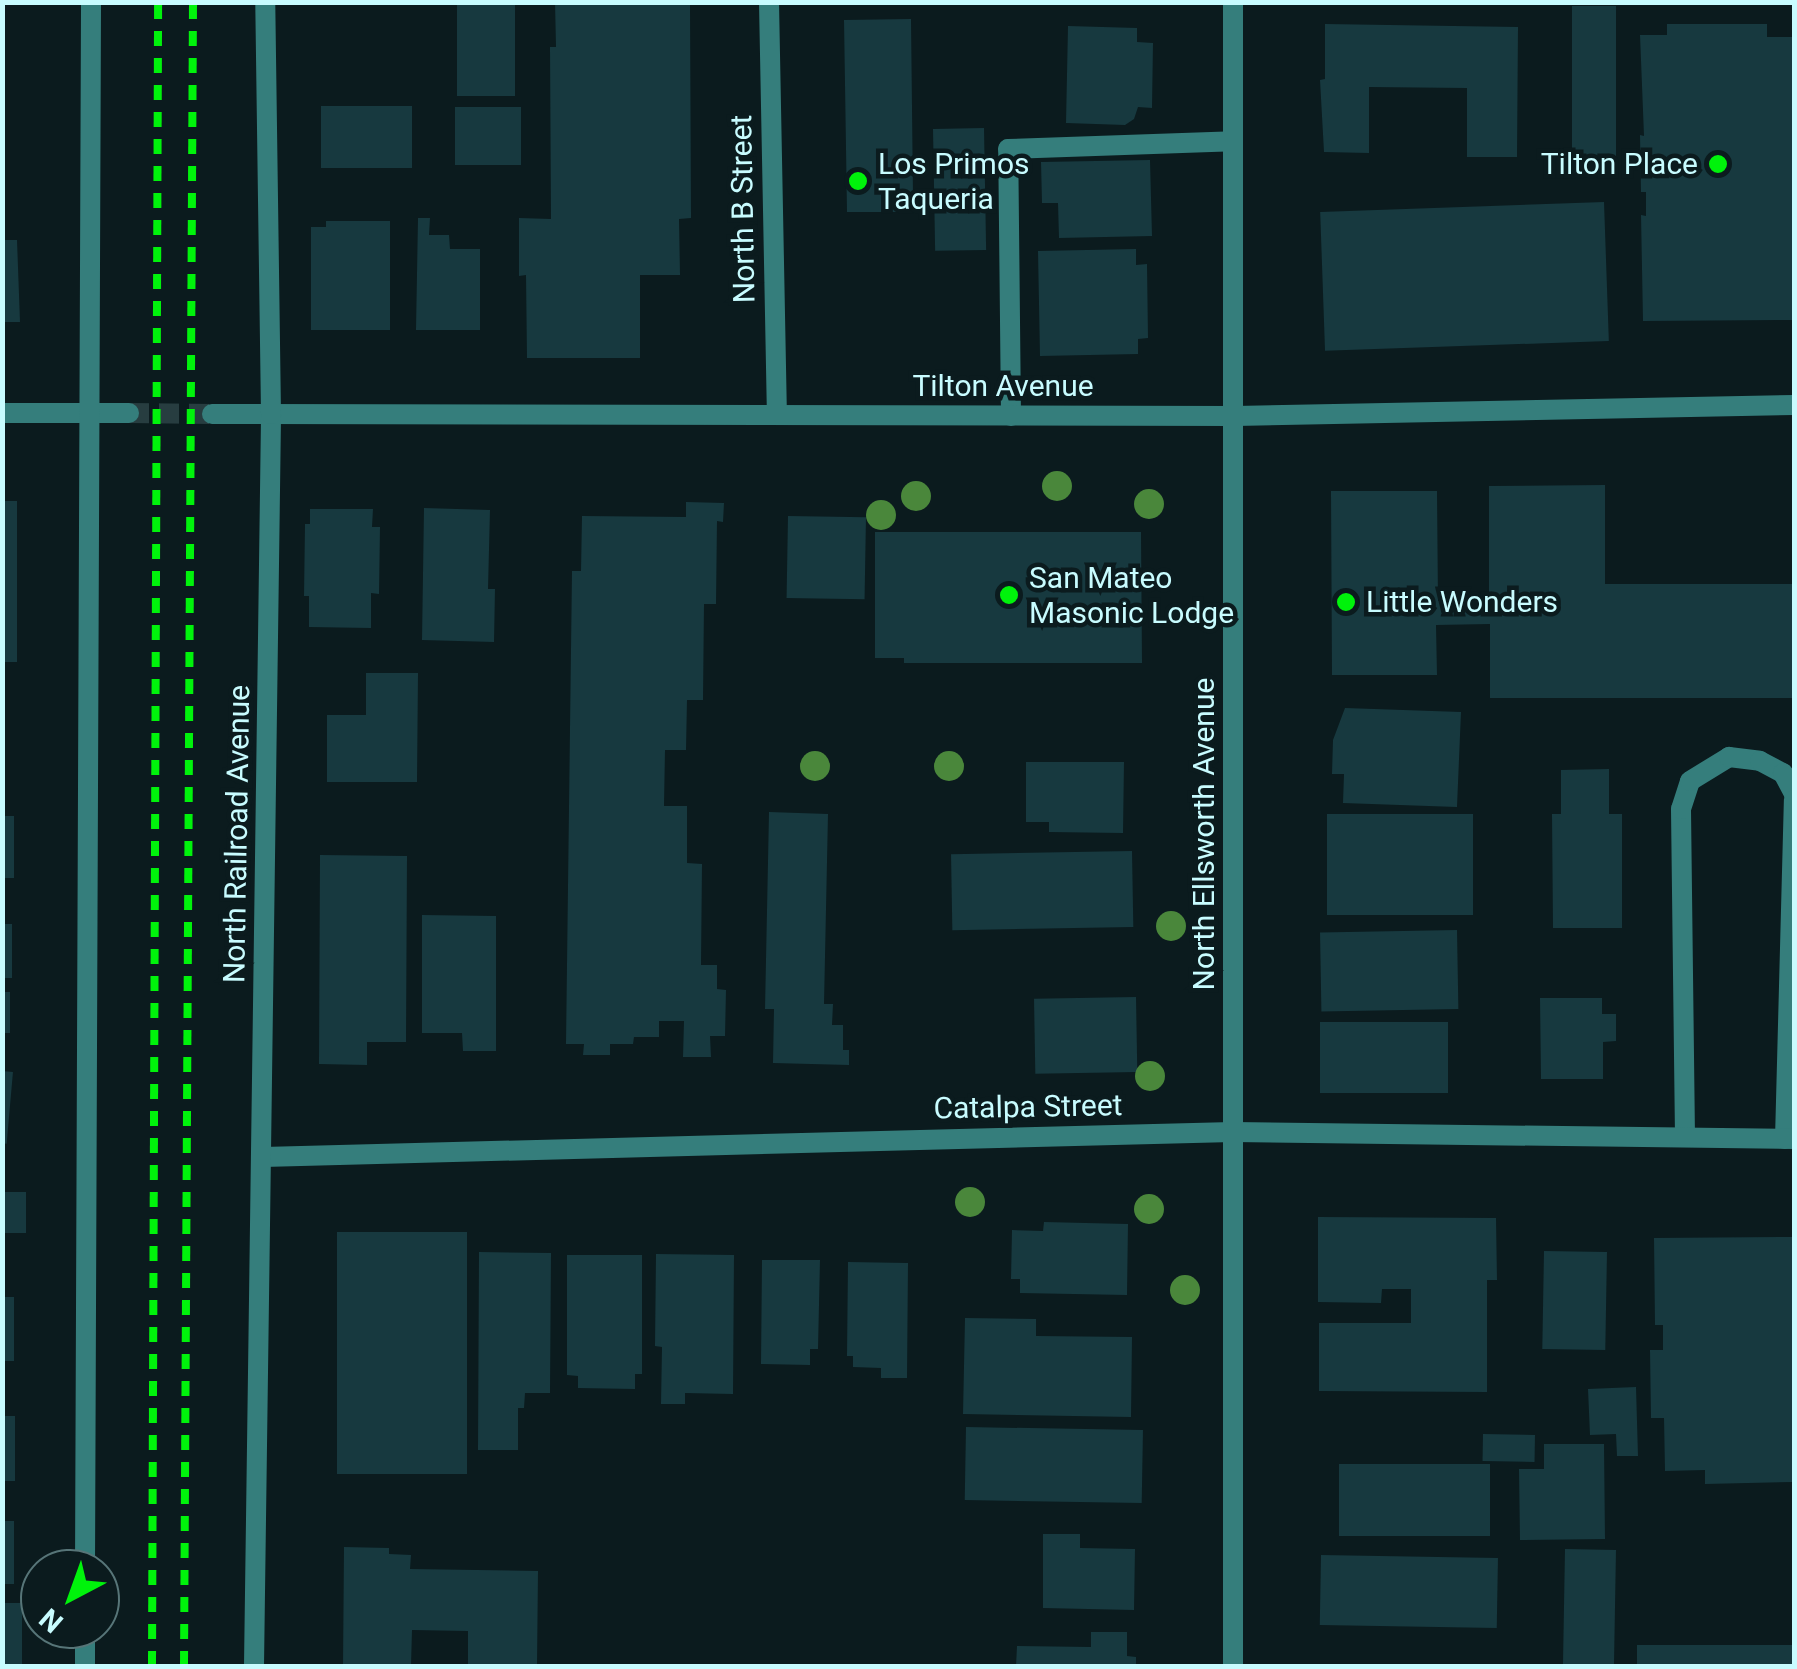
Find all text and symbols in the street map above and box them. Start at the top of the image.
street label: North B Street [723,114,763,304]
place label: Los Primos Taqueria [878,146,1029,216]
place label: Tilton Place [1541,146,1698,182]
marker: Tilton Place [1707,153,1729,175]
marker: Los Primos Taqueria [847,170,869,192]
street label: Tilton Avenue [912,368,1094,404]
place label: San Mateo Masonic Lodge [1029,560,1234,630]
marker: San Mateo Masonic Lodge [998,584,1020,606]
place label: Little Wonders [1366,584,1558,620]
marker: Little Wonders [1335,591,1357,613]
street label: North Ellsworth Avenue [1186,678,1222,990]
street label: North Railroad Avenue [216,685,258,983]
street label: Catalpa Street [933,1087,1123,1127]
north arrow [20,1549,120,1649]
text: N [33,1602,70,1639]

